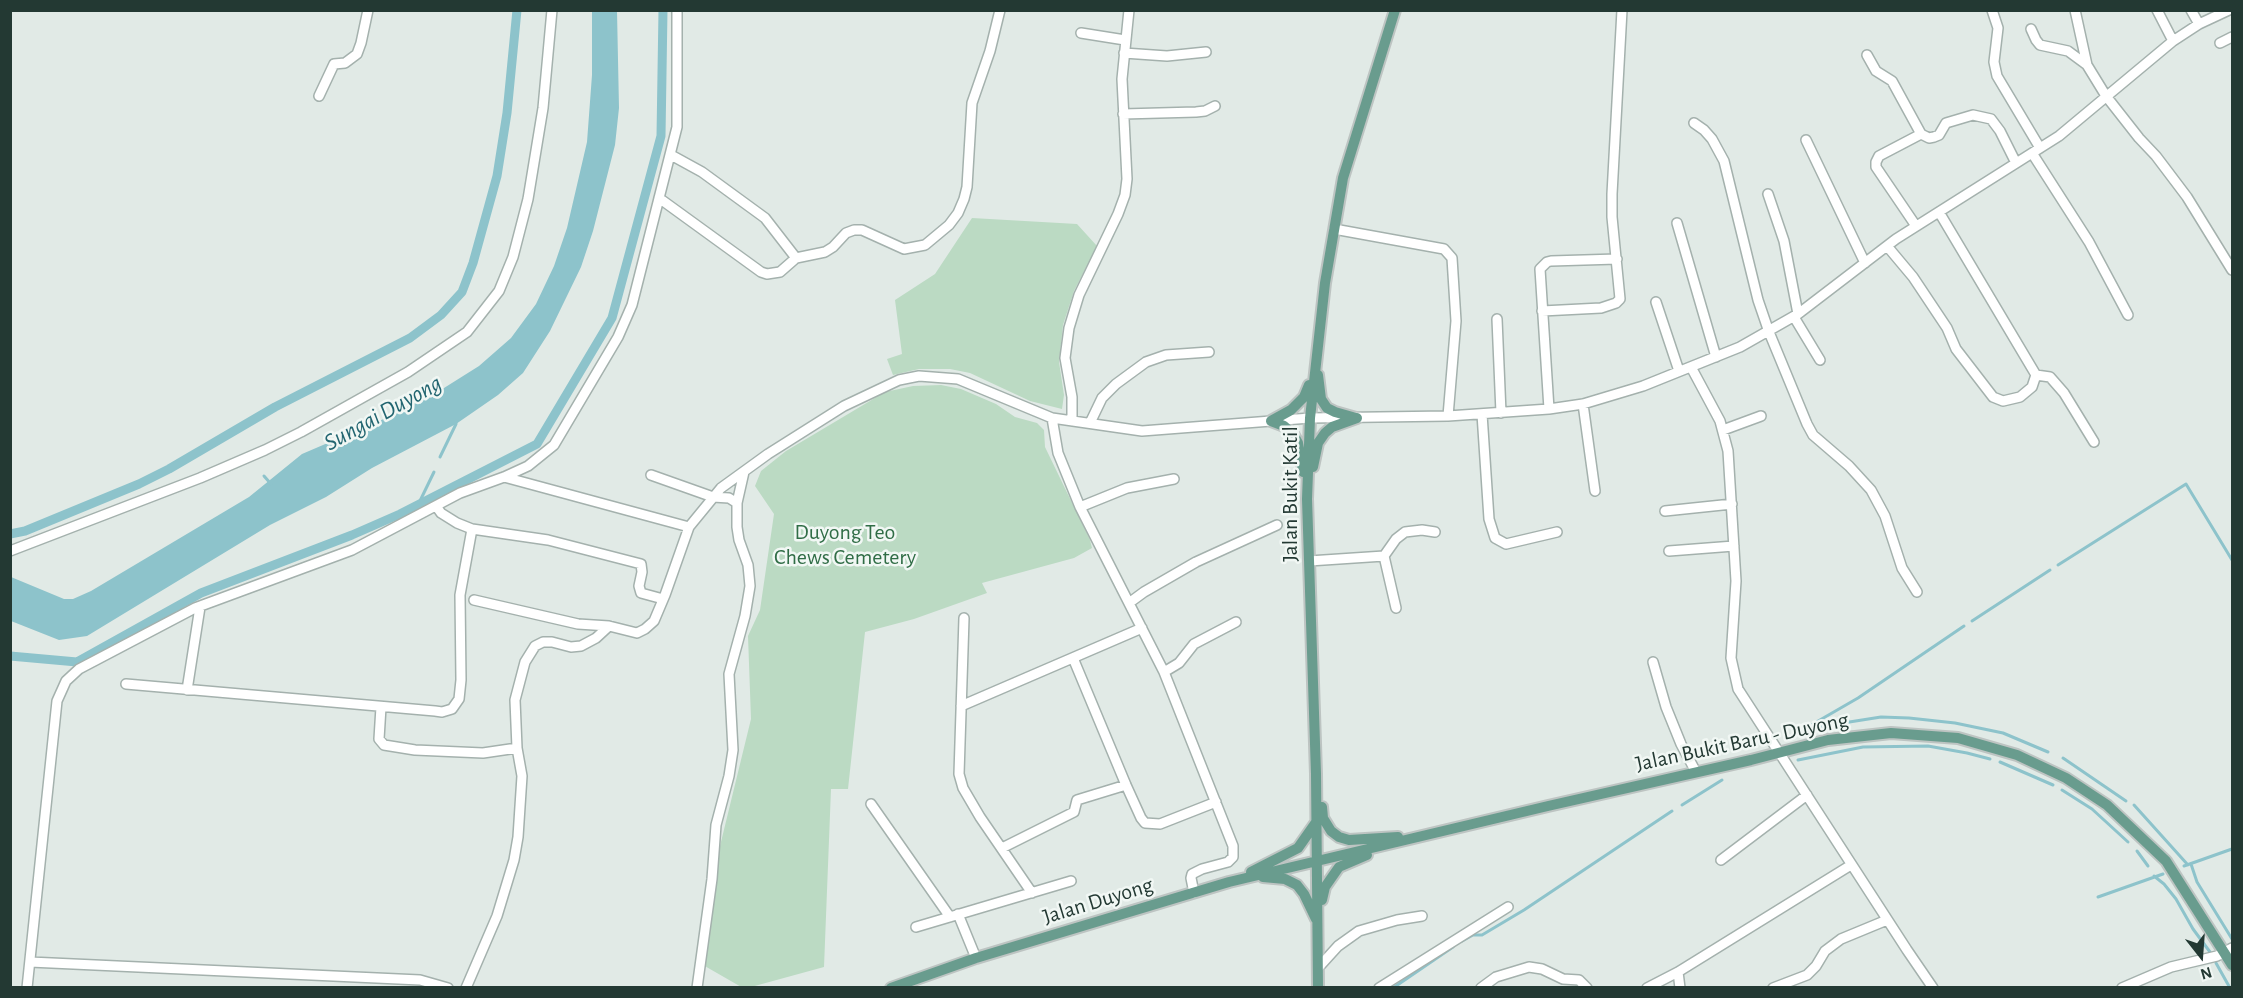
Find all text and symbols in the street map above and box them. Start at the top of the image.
water label: Sungai Duyong [319,369,447,457]
street label: Jalan Bukit Katil [1277,426,1303,562]
park label: Duyong Teo Chews Cemetery [774,519,916,570]
street label: Jalan Bukit Baru - Duyong [1633,707,1851,777]
street label: Jalan Duyong [1040,872,1156,930]
north arrow [2171,926,2231,986]
text: N [2199,964,2214,982]

